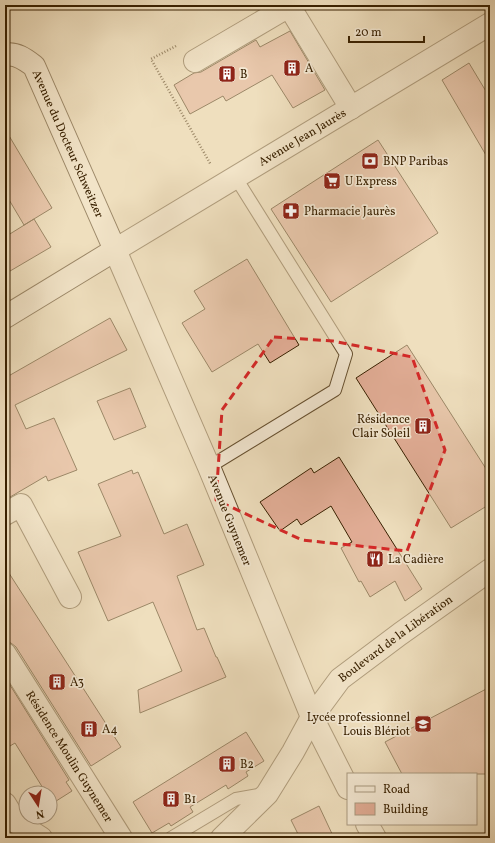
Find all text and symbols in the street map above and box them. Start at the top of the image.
scale bar [349,18,424,44]
text: 20 m [355,25,382,41]
building icon: A [282,58,302,78]
place label: A [305,61,314,77]
building icon: B [217,64,237,84]
place label: B [240,67,247,83]
street label: Avenue du Docteur Schweitzer [28,68,107,221]
street label: Avenue Jean Jaurès [256,106,349,171]
bank icon: BNP Paribas [360,151,380,171]
place label: BNP Paribas [383,154,448,170]
supermarket icon: U Express [322,171,342,191]
place label: U Express [345,174,397,190]
pharmacy icon: Pharmacie Jaurès [281,201,301,221]
place label: Pharmacie Jaurès [304,204,395,220]
place label: Résidence Clair Soleil [352,412,410,442]
building icon: Résidence Clair Soleil [413,416,433,436]
street label: Avenue Guynemer [203,472,255,569]
restaurant icon: La Cadière [365,549,385,569]
place label: La Cadière [388,552,444,568]
street label: Boulevard de la Libération [335,592,456,686]
building icon: A3 [47,672,67,692]
place label: A3 [70,675,84,691]
street label: Résidence Moulin Guynemer [21,688,116,826]
place label: Lycée professionnel Louis Blériot [307,710,410,740]
school or university icon: Lycée professionnel Louis Blériot [413,714,433,734]
building icon: A4 [79,719,99,739]
place label: A4 [102,722,118,738]
building icon: B2 [217,754,237,774]
place label: B2 [240,757,254,773]
legend [347,773,477,825]
text: Road [383,782,410,798]
north arrow [18,785,58,825]
building icon: B1 [161,789,181,809]
place label: B1 [184,792,196,808]
text: Building [383,802,428,818]
text: N [34,805,45,821]

